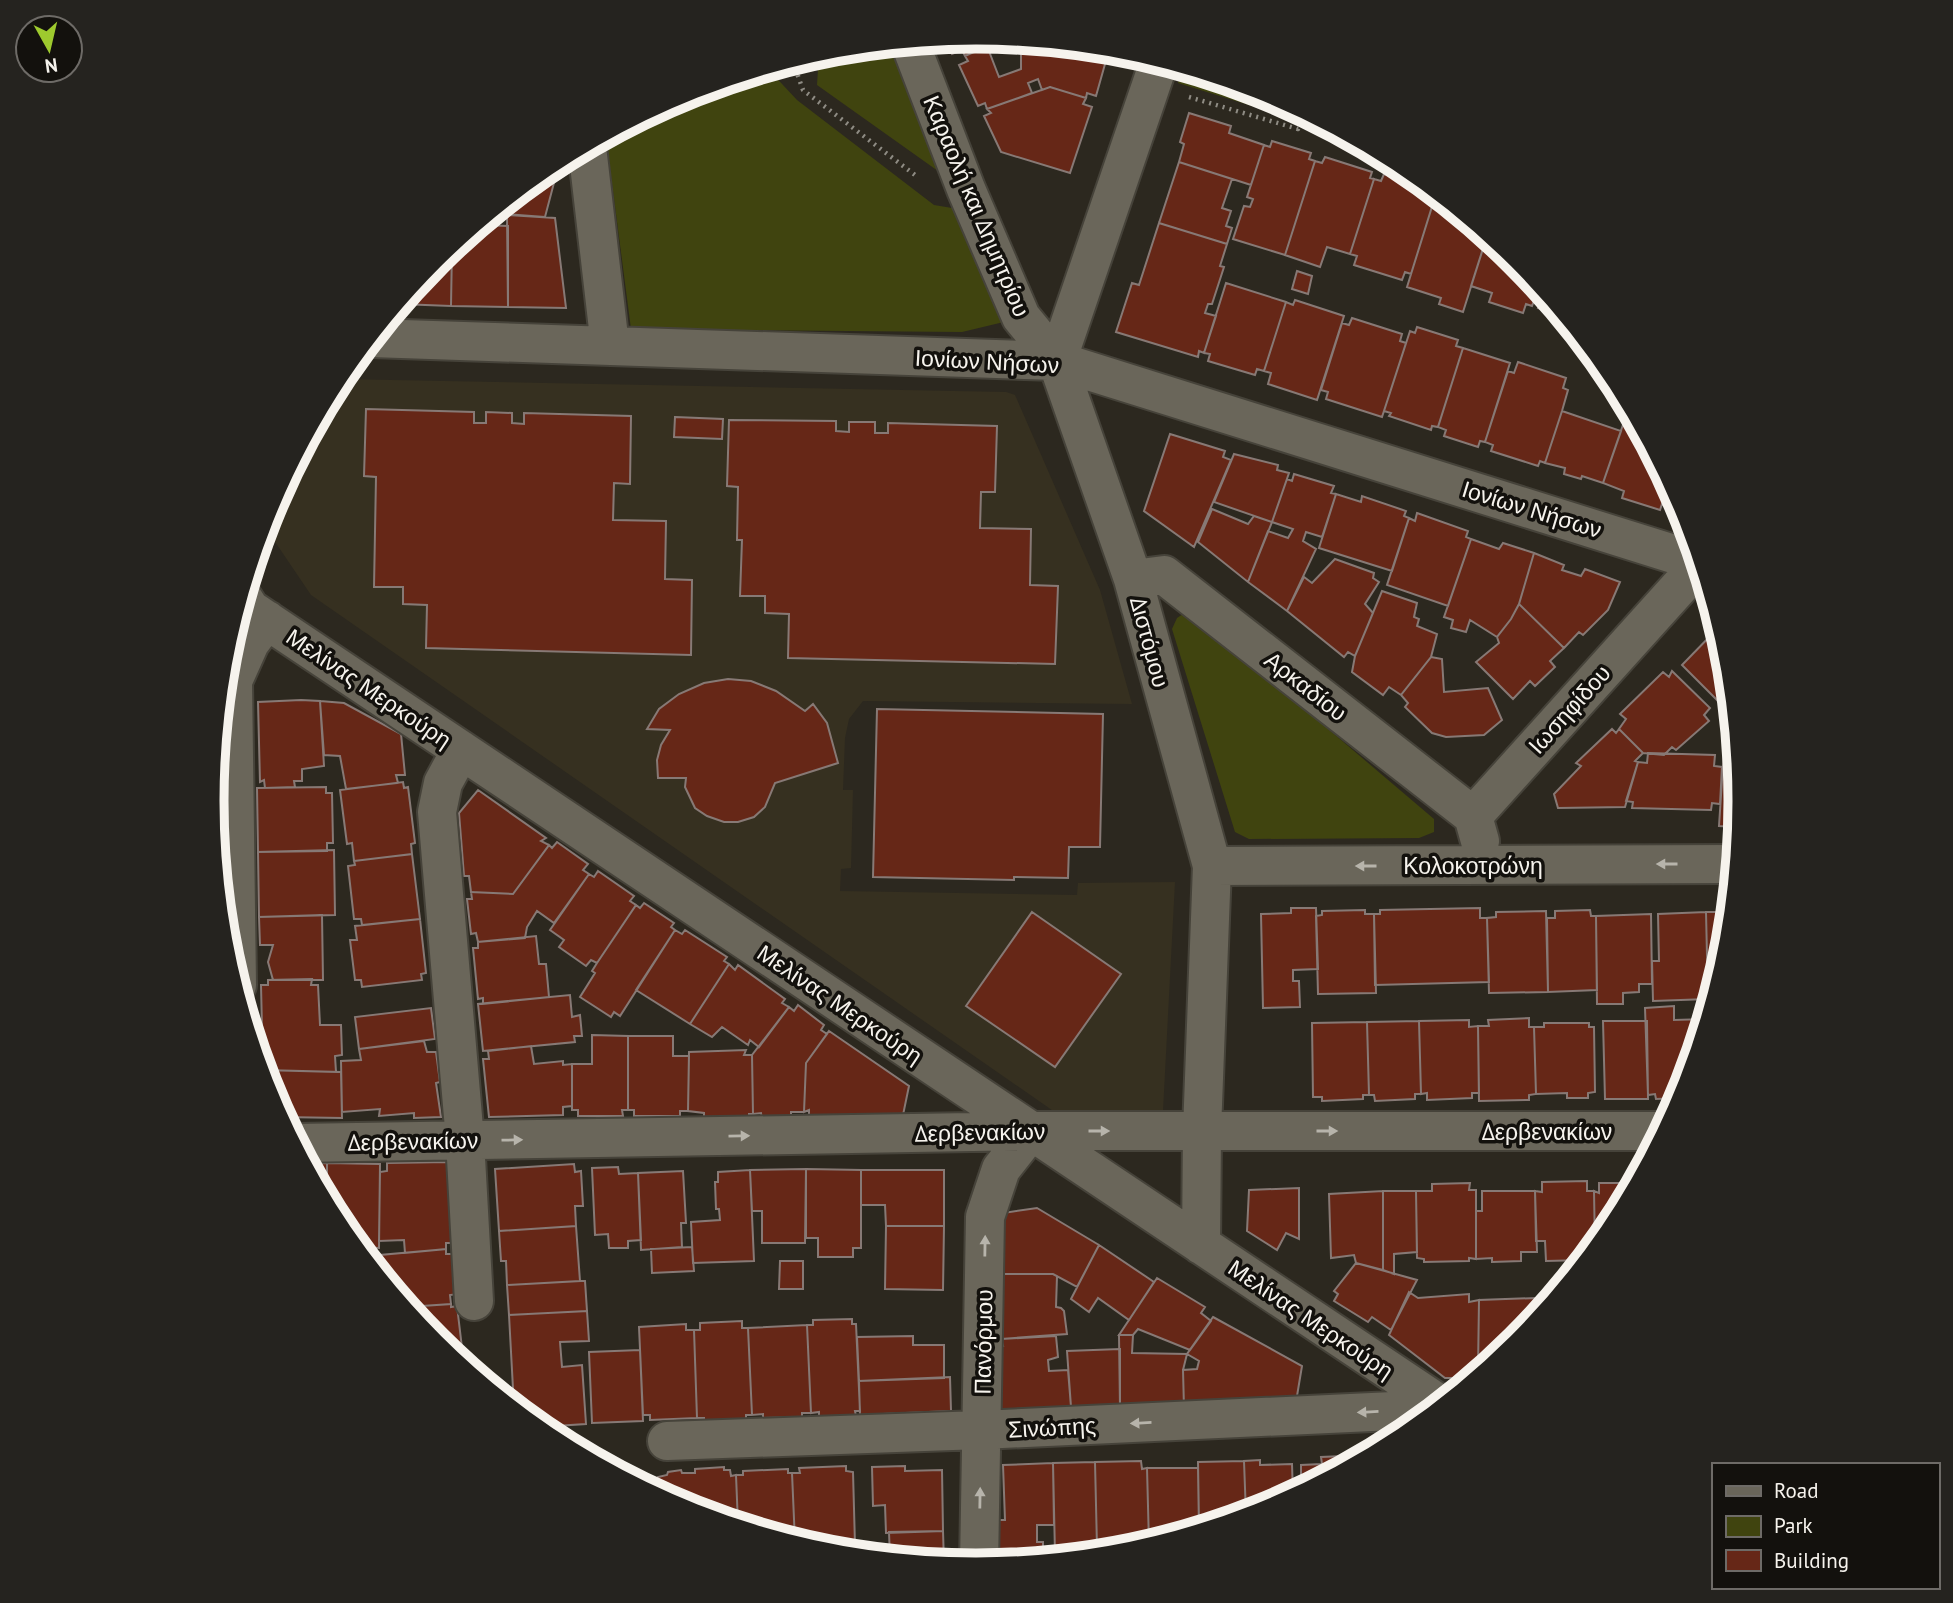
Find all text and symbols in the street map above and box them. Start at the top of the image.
north arrow [14,14,84,84]
text: N [44,53,59,79]
street label: Καραολή και Δημητρίου [917,91,1037,321]
street label: Ιονίων Νήσων [914,343,1060,379]
street label: Ιονίων Νήσων [1459,474,1605,544]
street label: Διστόμου [1124,594,1176,690]
street label: Μελίνας Μερκούρη [281,622,457,754]
street label: Αρκαδίου [1259,645,1353,727]
street label: Ιωσηφίδου [1522,659,1616,759]
street label: Κολοκοτρώνη [1403,851,1543,880]
one-way arrow [1656,858,1678,870]
one-way arrow [1355,860,1377,872]
street label: Μελίνας Μερκούρη [752,938,928,1070]
street label: Δερβενακίων [914,1116,1046,1148]
street label: Δερβενακίων [1482,1117,1612,1146]
street label: Δερβενακίων [347,1125,479,1157]
one-way arrow [1088,1125,1110,1137]
one-way arrow [1316,1125,1338,1137]
one-way arrow [728,1130,750,1142]
one-way arrow [501,1134,523,1145]
one-way arrow [979,1235,991,1257]
street label: Μελίνας Μερκούρη [1223,1253,1399,1385]
street label: Πανόρμου [968,1289,998,1395]
one-way arrow [1357,1406,1379,1417]
street label: Σινώπης [1007,1410,1097,1444]
one-way arrow [1130,1417,1152,1428]
legend [1712,1463,1939,1589]
text: Road [1774,1477,1818,1504]
one-way arrow [974,1486,986,1508]
text: Park [1774,1512,1813,1539]
text: Building [1774,1547,1849,1574]

